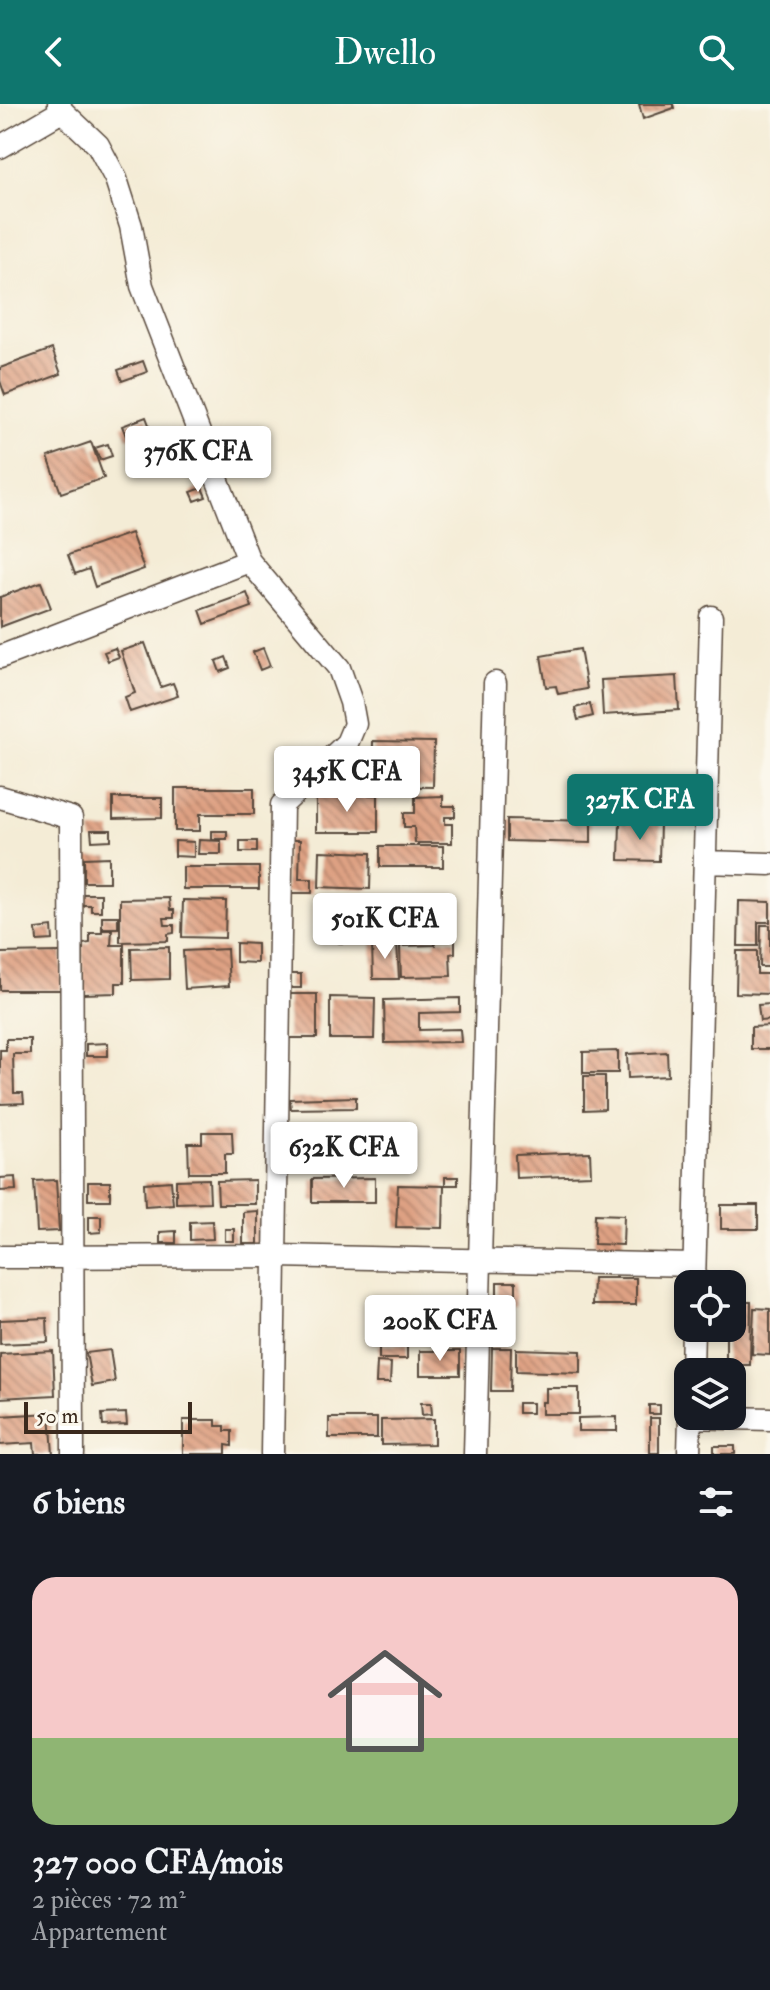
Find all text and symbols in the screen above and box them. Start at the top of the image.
icon: back [32,30,76,74]
text: Dwello [334,30,436,75]
icon: search [694,30,738,74]
pin: 376K CFA [115,426,281,494]
text: 376K CFA [143,436,253,468]
pin: 345K CFA [264,746,430,814]
text: 345K CFA [292,756,402,788]
pin: 327K CFA [557,774,723,842]
text: 327K CFA [585,784,695,816]
pin: 501K CFA [302,893,468,961]
text: 501K CFA [331,903,439,935]
pin: 632K CFA [261,1122,427,1190]
text: 632K CFA [289,1132,399,1164]
map controls [674,1270,746,1430]
button: locate [674,1270,746,1342]
pin: 200K CFA [357,1295,523,1363]
text: 200K CFA [383,1305,497,1337]
button: layers [674,1358,746,1430]
scale bar [24,1398,192,1434]
text: 50 m [36,1402,78,1430]
icon: filters [694,1480,738,1524]
text: 6 biens [32,1481,125,1524]
icon: home [313,1629,457,1773]
text: 327 000 CFA/mois [32,1841,283,1884]
text: 2 pièces · 72 m² [32,1884,186,1916]
text: Appartement [32,1916,167,1948]

